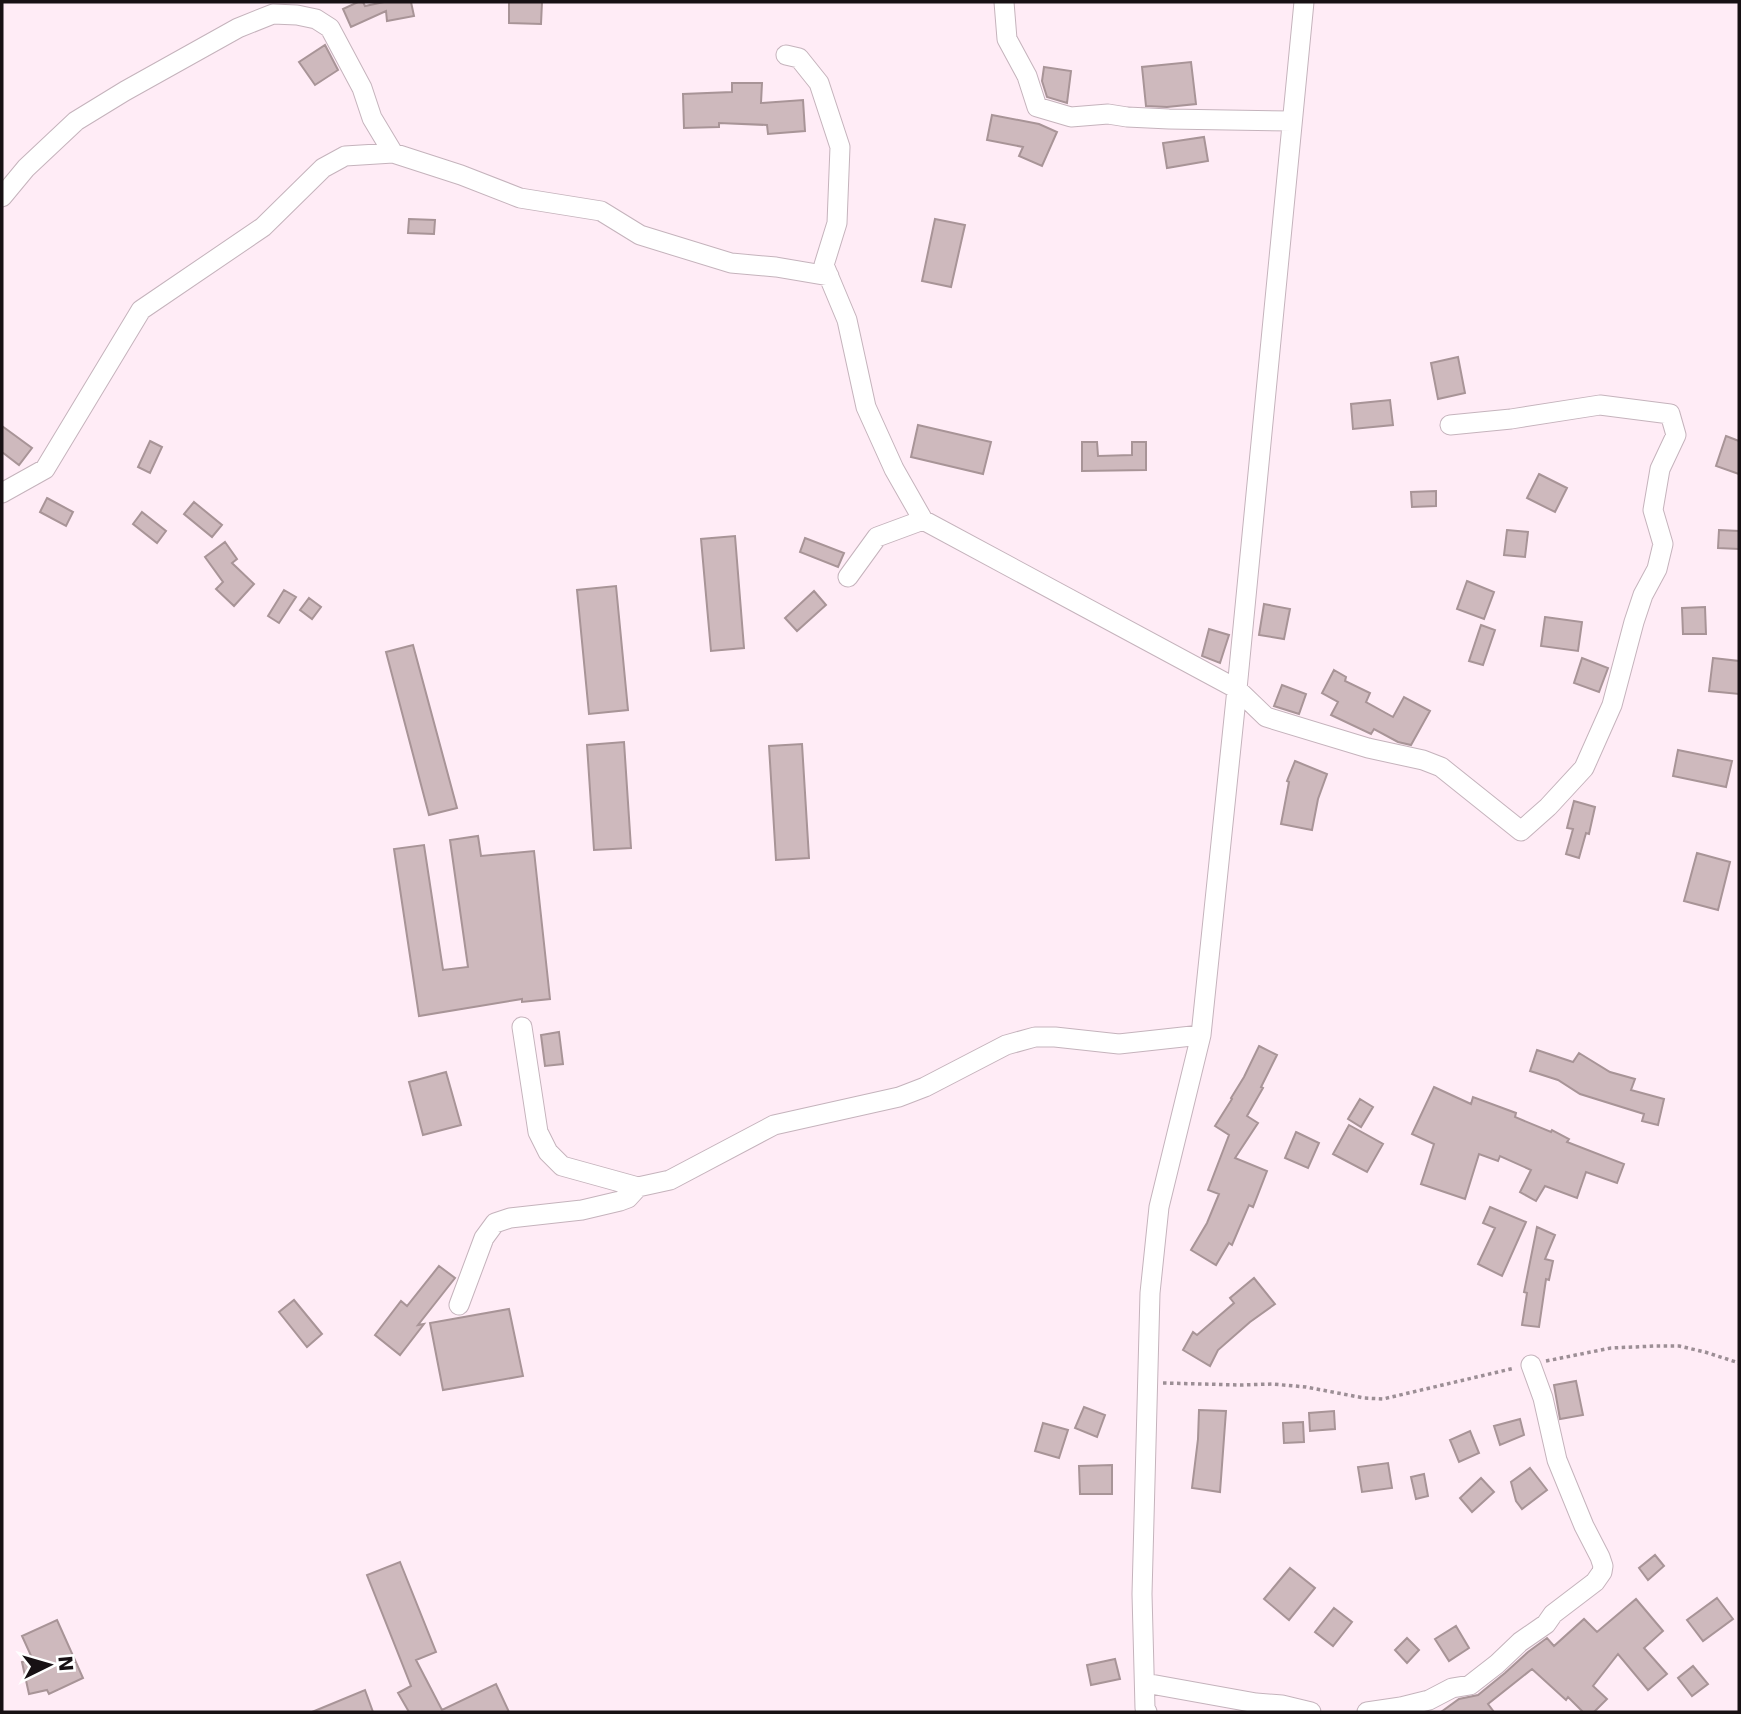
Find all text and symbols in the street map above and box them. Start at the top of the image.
north arrow [14,1630,84,1700]
text: N [54,1655,78,1672]

